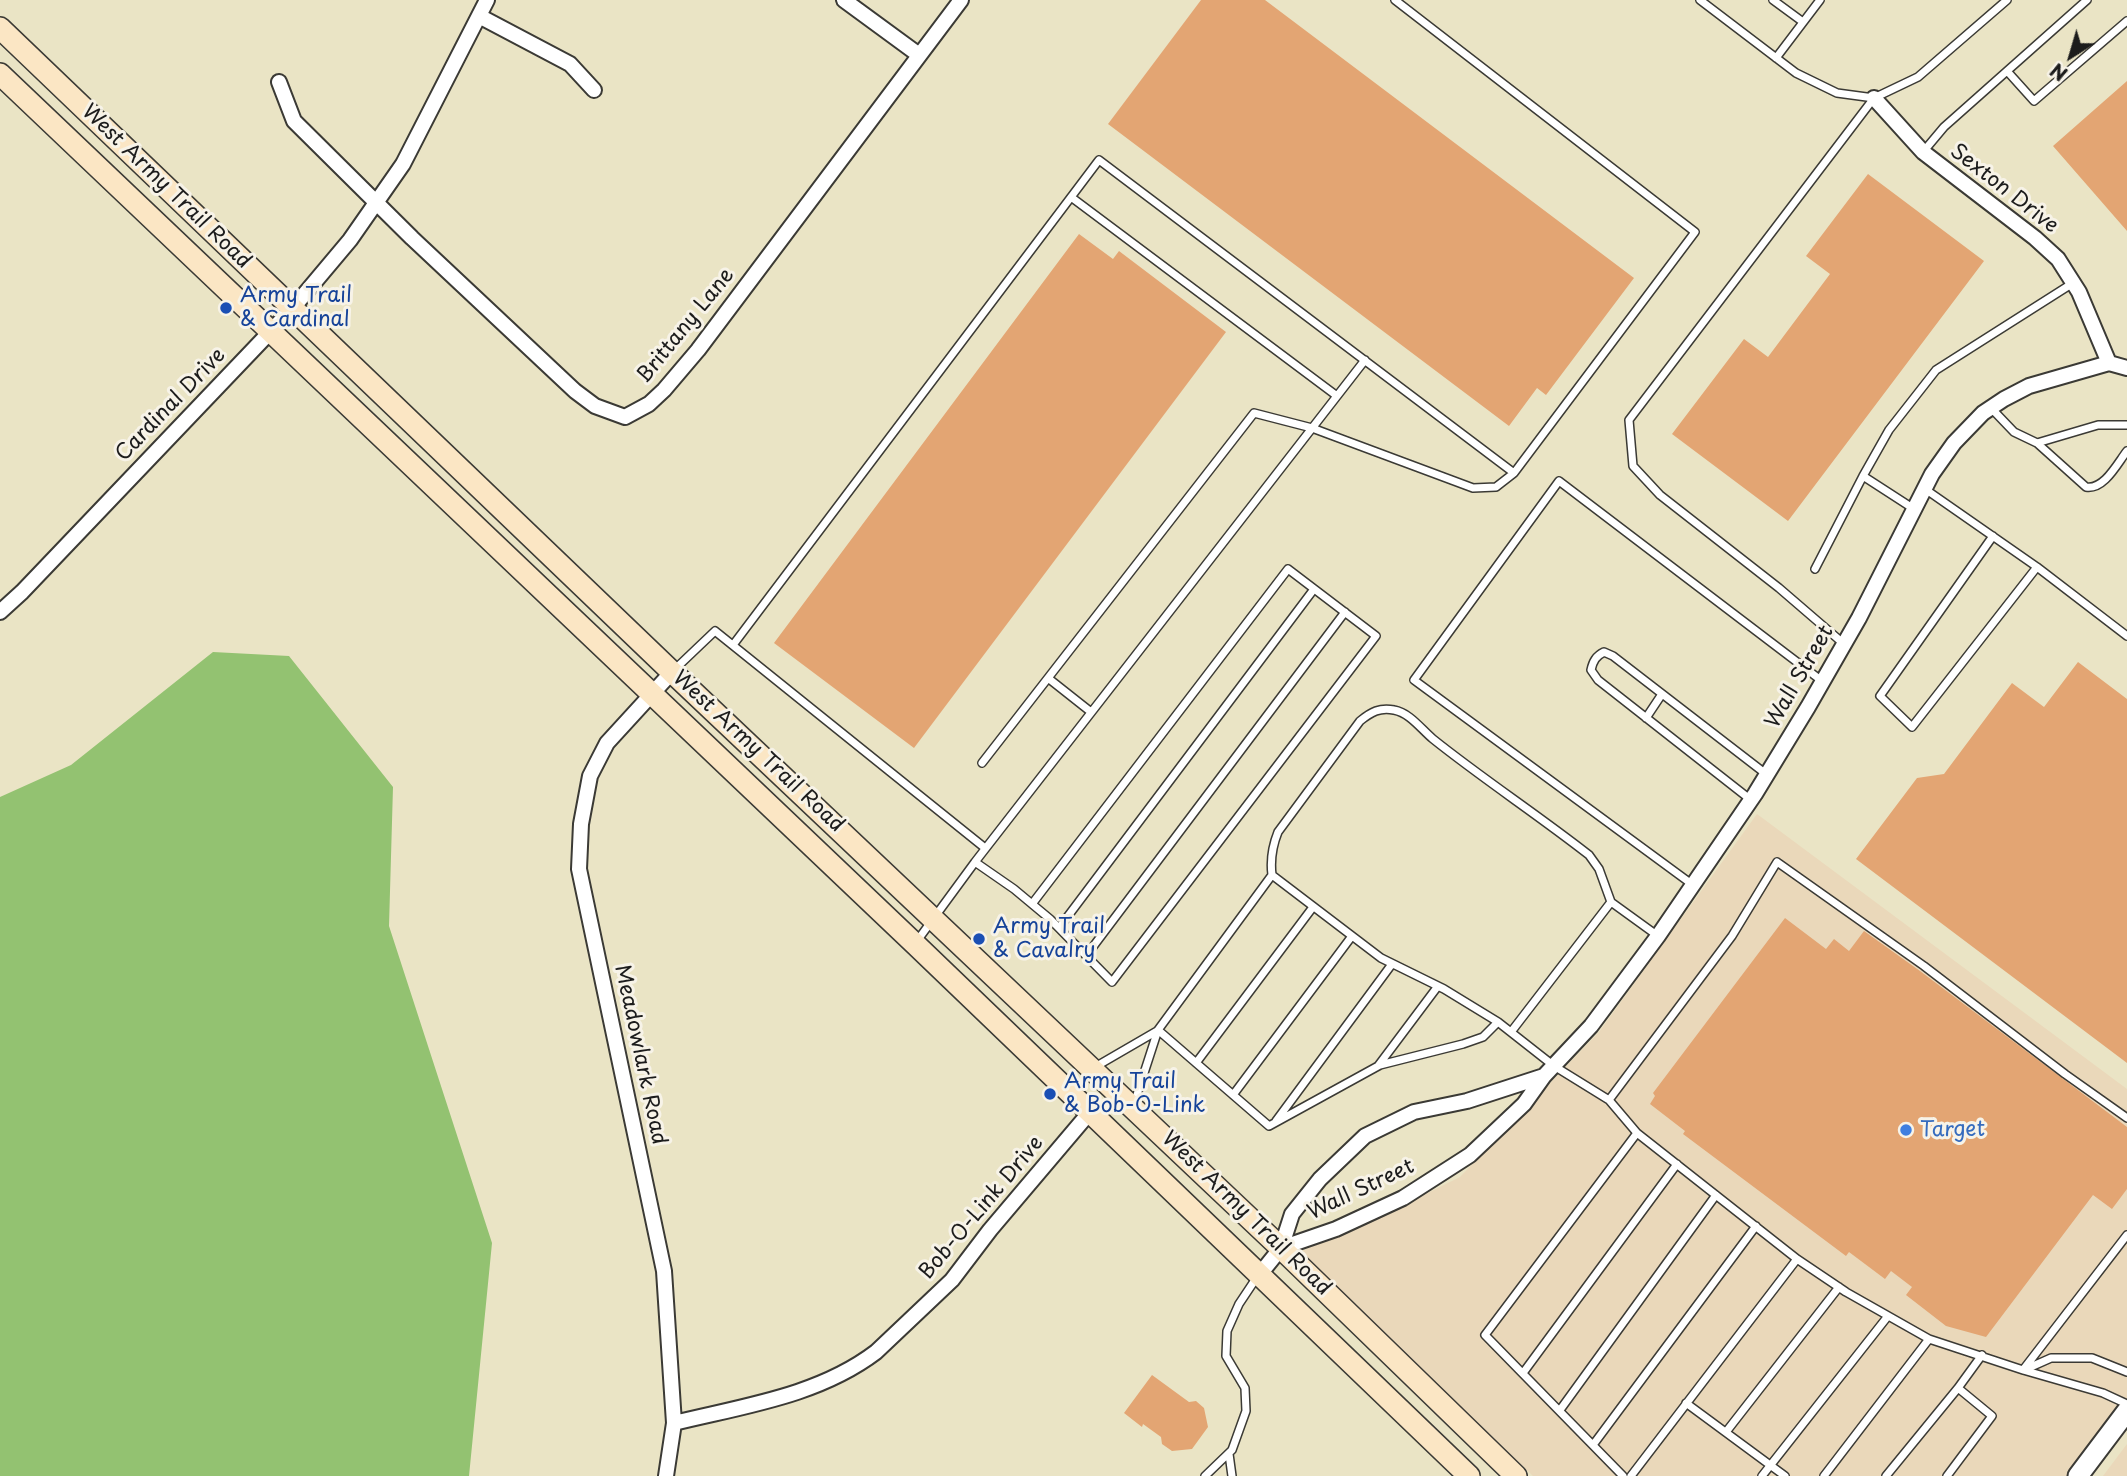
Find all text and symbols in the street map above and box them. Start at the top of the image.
north arrow [2036,21,2106,91]
text: N [2044,57,2073,88]
street label: West Army Trail Road [76,100,256,274]
street label: Sexton Drive [1945,139,2063,239]
street label: Brittany Lane [632,263,740,389]
place label: Army Trail & Cardinal [240,283,352,333]
marker: Army Trail & Cardinal [218,300,234,316]
street label: Cardinal Drive [111,343,231,467]
street label: Wall Street [1760,621,1840,733]
street label: West Army Trail Road [667,666,849,838]
place label: Army Trail & Cavalry [993,914,1105,964]
marker: Army Trail & Cavalry [971,931,987,947]
street label: Meadowlark Road [609,963,671,1147]
place label: Army Trail & Bob-O-Link [1064,1069,1205,1119]
marker: Army Trail & Bob-O-Link [1042,1086,1058,1102]
place label: Target [1920,1117,1985,1143]
marker: Target [1898,1122,1914,1138]
street label: West Army Trail Road [1156,1127,1336,1301]
street label: Bob-O-Link Drive [915,1131,1049,1285]
street label: Wall Street [1304,1154,1418,1226]

